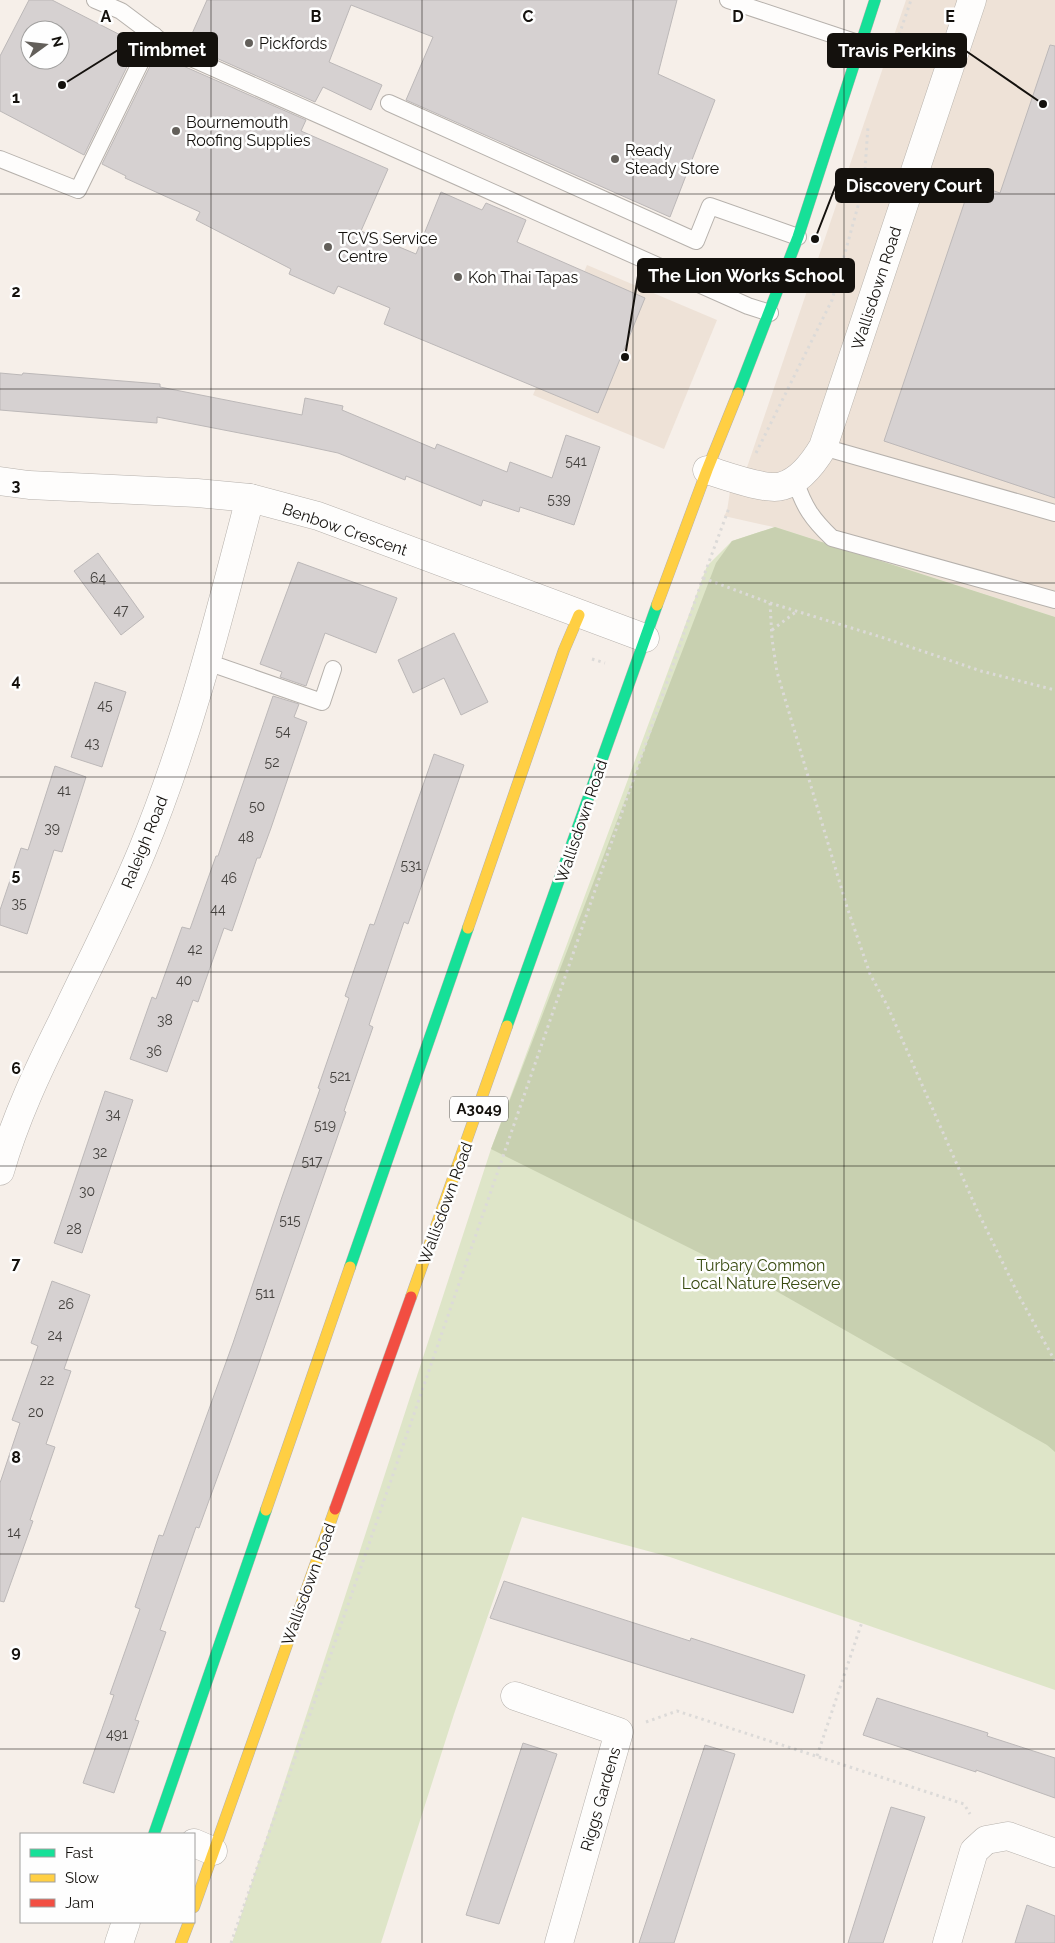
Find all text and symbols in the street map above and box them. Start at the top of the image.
text: A [101,7,112,26]
text: B [311,7,322,26]
text: C [523,7,534,26]
text: D [732,7,744,26]
text: E [945,7,955,26]
north arrow [20,20,70,70]
callout: Timbmet [118,33,217,66]
text: N [48,34,67,49]
place label: Pickfords [259,34,328,53]
callout: Travis Perkins [828,34,966,67]
marker: Pickfords [243,37,255,49]
text: Timbmet [128,39,206,60]
text: Travis Perkins [838,40,956,61]
text: 1 [12,88,20,107]
place label: Bournemouth Roofing Supplies [186,113,311,150]
marker: Bournemouth Roofing Supplies [170,125,182,137]
place label: Ready Steady Store [625,141,719,178]
marker: Ready Steady Store [609,153,621,165]
callout: Discovery Court [836,169,993,202]
text: Discovery Court [846,175,982,196]
street label: Wallisdown Road [848,224,905,352]
place label: TCVS Service Centre [338,229,437,266]
marker: TCVS Service Centre [322,241,334,253]
callout: The Lion Works School [638,259,854,292]
text: The Lion Works School [648,265,844,286]
place label: Koh Thai Tapas [468,268,579,287]
marker: Koh Thai Tapas [452,271,464,283]
text: 2 [11,282,21,301]
house number: 541 [565,453,587,469]
text: 3 [12,476,21,495]
house number: 539 [547,491,571,507]
street label: Benbow Crescent [280,499,411,560]
house number: 64 [90,570,106,586]
house number: 47 [113,602,129,618]
text: 4 [11,671,21,690]
house number: 45 [97,697,113,713]
house number: 54 [275,723,291,739]
house number: 43 [84,735,100,751]
house number: 52 [265,754,279,770]
street label: Wallisdown Road [552,757,611,885]
house number: 41 [57,782,71,798]
street label: Raleigh Road [117,793,172,891]
house number: 50 [249,798,265,814]
house number: 39 [44,820,60,836]
house number: 48 [238,829,254,845]
house number: 531 [400,857,422,873]
text: 5 [12,865,21,884]
house number: 46 [221,870,237,886]
house number: 35 [11,895,27,911]
house number: 44 [210,901,226,917]
house number: 42 [188,941,202,957]
house number: 40 [176,972,192,988]
house number: 38 [157,1012,173,1028]
house number: 36 [146,1043,162,1059]
text: 6 [11,1059,21,1078]
house number: 521 [330,1068,350,1084]
road number: A3049 [450,1096,508,1122]
house number: 34 [105,1106,121,1122]
house number: 519 [314,1117,336,1133]
street label: Wallisdown Road [415,1140,476,1267]
house number: 32 [93,1144,107,1160]
house number: 517 [301,1153,323,1169]
house number: 30 [79,1183,95,1199]
house number: 515 [279,1212,301,1228]
house number: 28 [66,1221,82,1237]
text: 7 [12,1254,21,1273]
park label: Turbary Common Local Nature Reserve [682,1256,840,1293]
house number: 511 [255,1285,275,1301]
house number: 26 [58,1296,74,1312]
house number: 24 [48,1327,63,1343]
house number: 22 [40,1372,54,1388]
house number: 20 [28,1404,44,1420]
text: 8 [11,1448,21,1467]
street label: Wallisdown Road [278,1521,339,1648]
house number: 14 [7,1524,21,1540]
text: 9 [11,1642,21,1661]
house number: 491 [106,1726,128,1742]
street label: Riggs Gardens [577,1745,624,1853]
legend [20,1833,195,1923]
text: Fast [65,1844,93,1862]
text: Slow [65,1869,99,1887]
text: Jam [65,1894,94,1912]

